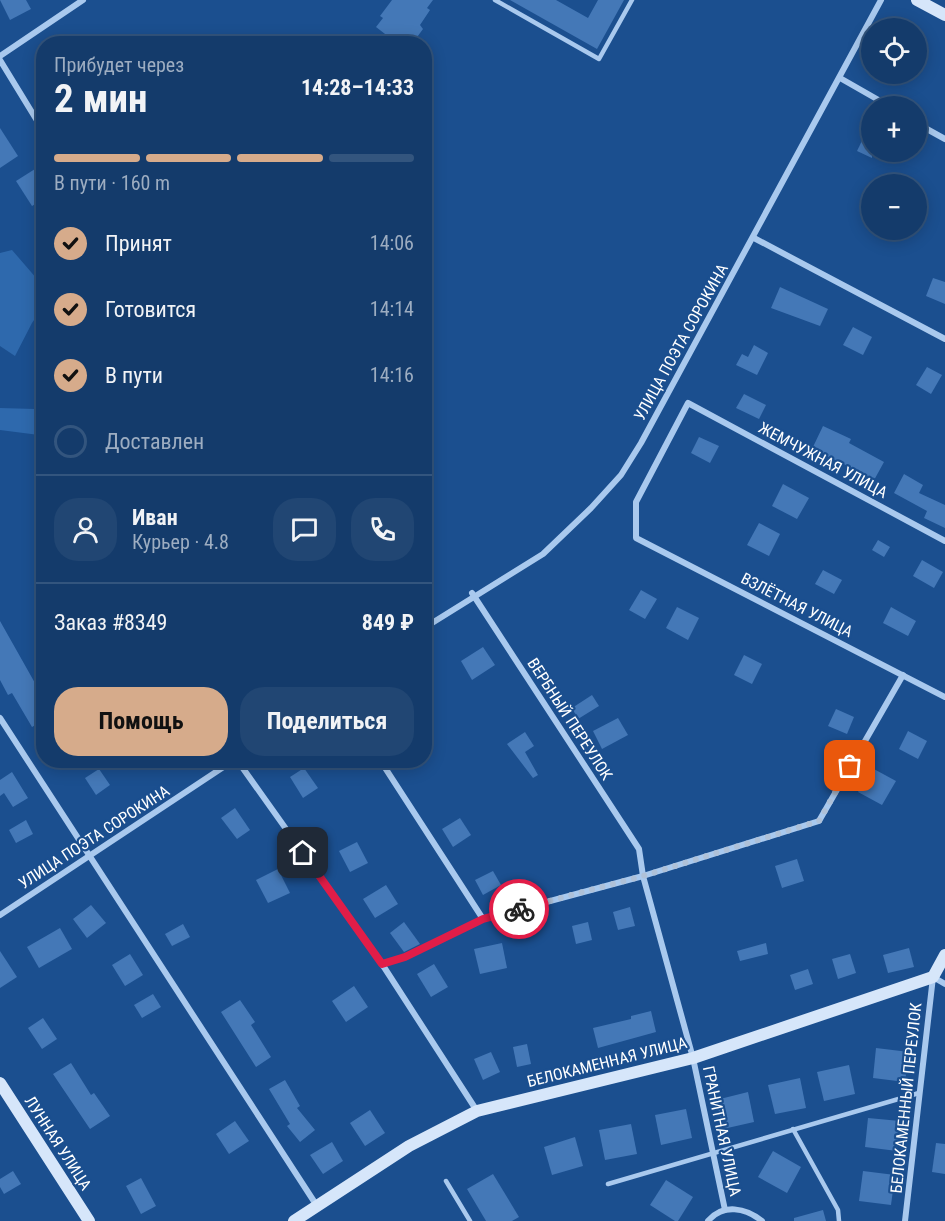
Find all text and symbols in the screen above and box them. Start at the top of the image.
map controls [861,18,927,240]
button: locate [861,18,927,84]
text: Прибудет через [54,53,184,77]
text: 14:28–14:33 [301,75,414,100]
text: 2 мин [54,76,148,122]
button: + [861,96,927,162]
text: В пути · 160 m [54,171,170,195]
button: − [861,174,927,240]
icon: check [54,227,87,260]
text: Принят [105,231,172,256]
text: 14:06 [370,231,414,255]
street label: УЛИЦА ПОЭТА СОРОКИНА [630,260,732,424]
icon: check [54,293,87,326]
text: Готовится [105,297,196,322]
text: 14:14 [370,297,414,321]
icon: check [54,359,87,392]
text: В пути [105,363,163,388]
text: 14:16 [370,363,414,387]
street label: ЖЕМЧУЖНАЯ УЛИЦА [755,418,891,502]
text: Доставлен [105,429,204,454]
button: person [54,498,117,561]
button: chat [273,498,336,561]
button: phone [351,498,414,561]
text: Иван [132,505,178,530]
text: Курьер · 4.8 [132,530,229,554]
street label: ВЗЛЁТНАЯ УЛИЦА [738,569,856,641]
text: Заказ #8349 [54,610,167,635]
text: 849 ₽ [362,610,414,635]
street label: ВЕРБНЫЙ ПЕРЕУЛОК [524,655,617,784]
button: Помощь [54,687,228,756]
button: Поделиться [240,687,414,756]
pin [824,740,875,791]
icon: bag [833,749,866,782]
street label: УЛИЦА ПОЭТА СОРОКИНА [15,781,173,893]
pin [277,827,328,878]
icon: home [286,836,319,869]
courier [489,879,549,939]
icon: bike [503,893,536,926]
street label: БЕЛОКАМЕННЫЙ ПЕРЕУЛОК [887,1002,925,1194]
street label: БЕЛОКАМЕННАЯ УЛИЦА [525,1033,689,1091]
street label: ГРАНИТНАЯ УЛИЦА [699,1064,745,1198]
street label: ЛУННАЯ УЛИЦА [21,1092,95,1194]

